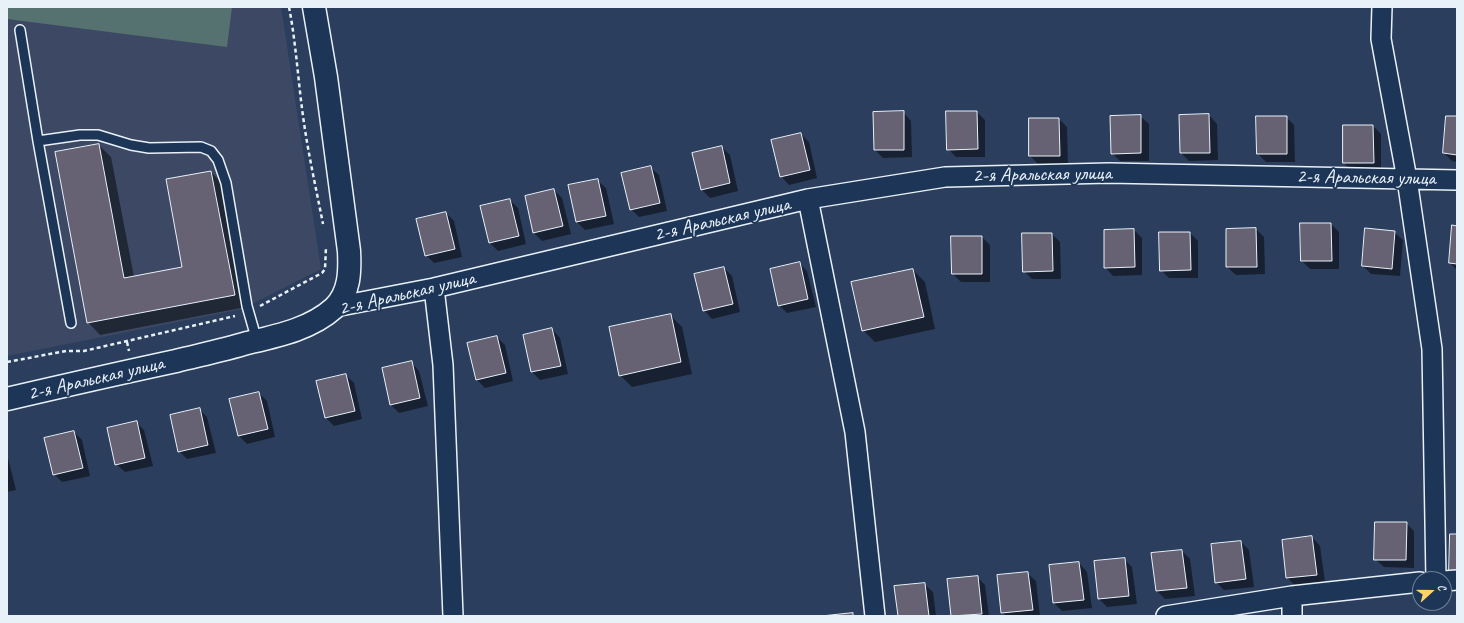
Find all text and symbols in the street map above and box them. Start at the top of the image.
street label: 2-я Аральская улица [972,162,1112,188]
street label: 2-я Аральская улица [1296,165,1436,191]
street label: 2-я Аральская улица [651,193,793,247]
street label: 2-я Аральская улица [336,267,478,321]
street label: 2-я Аральская улица [25,352,167,406]
north arrow [1412,571,1452,611]
text: С [1435,582,1450,592]

